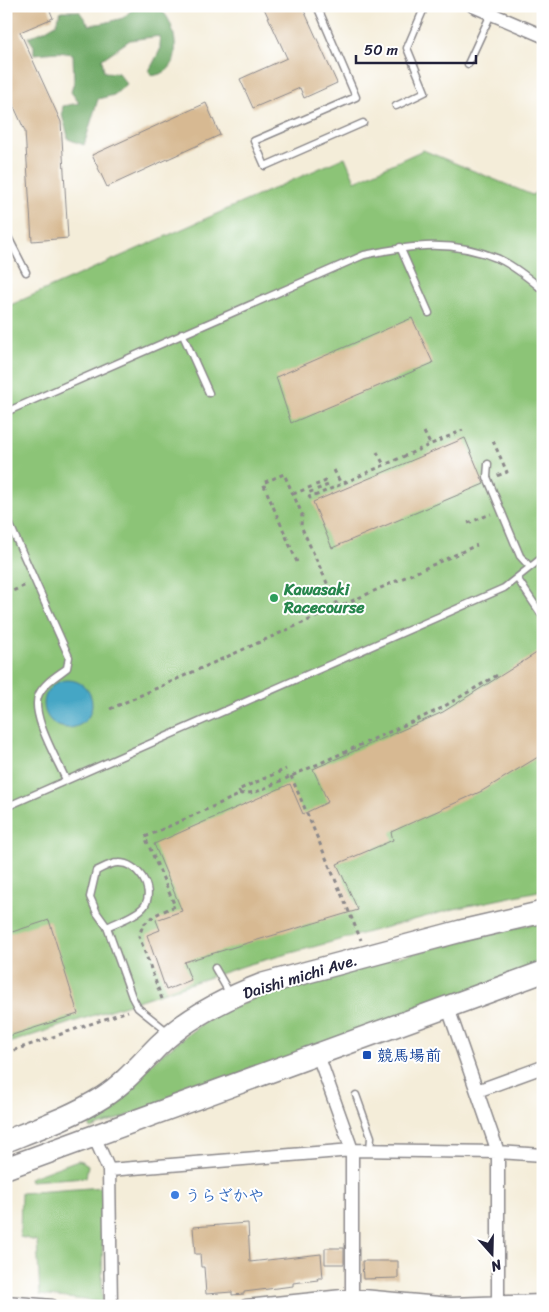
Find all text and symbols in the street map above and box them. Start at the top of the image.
scale bar [356,32,476,64]
text: 50 m [364,37,399,63]
place label: Kawasaki Racecourse [283,575,365,622]
marker: Kawasaki Racecourse [268,592,280,604]
street label: Daishi michi Ave. [239,945,361,1008]
place label: 競馬場前 [377,1041,441,1070]
marker: 競馬場前 [361,1049,373,1061]
place label: うらざかや [185,1181,264,1210]
marker: うらざかや [169,1189,181,1201]
north arrow [466,1230,516,1280]
text: N [487,1252,506,1279]

